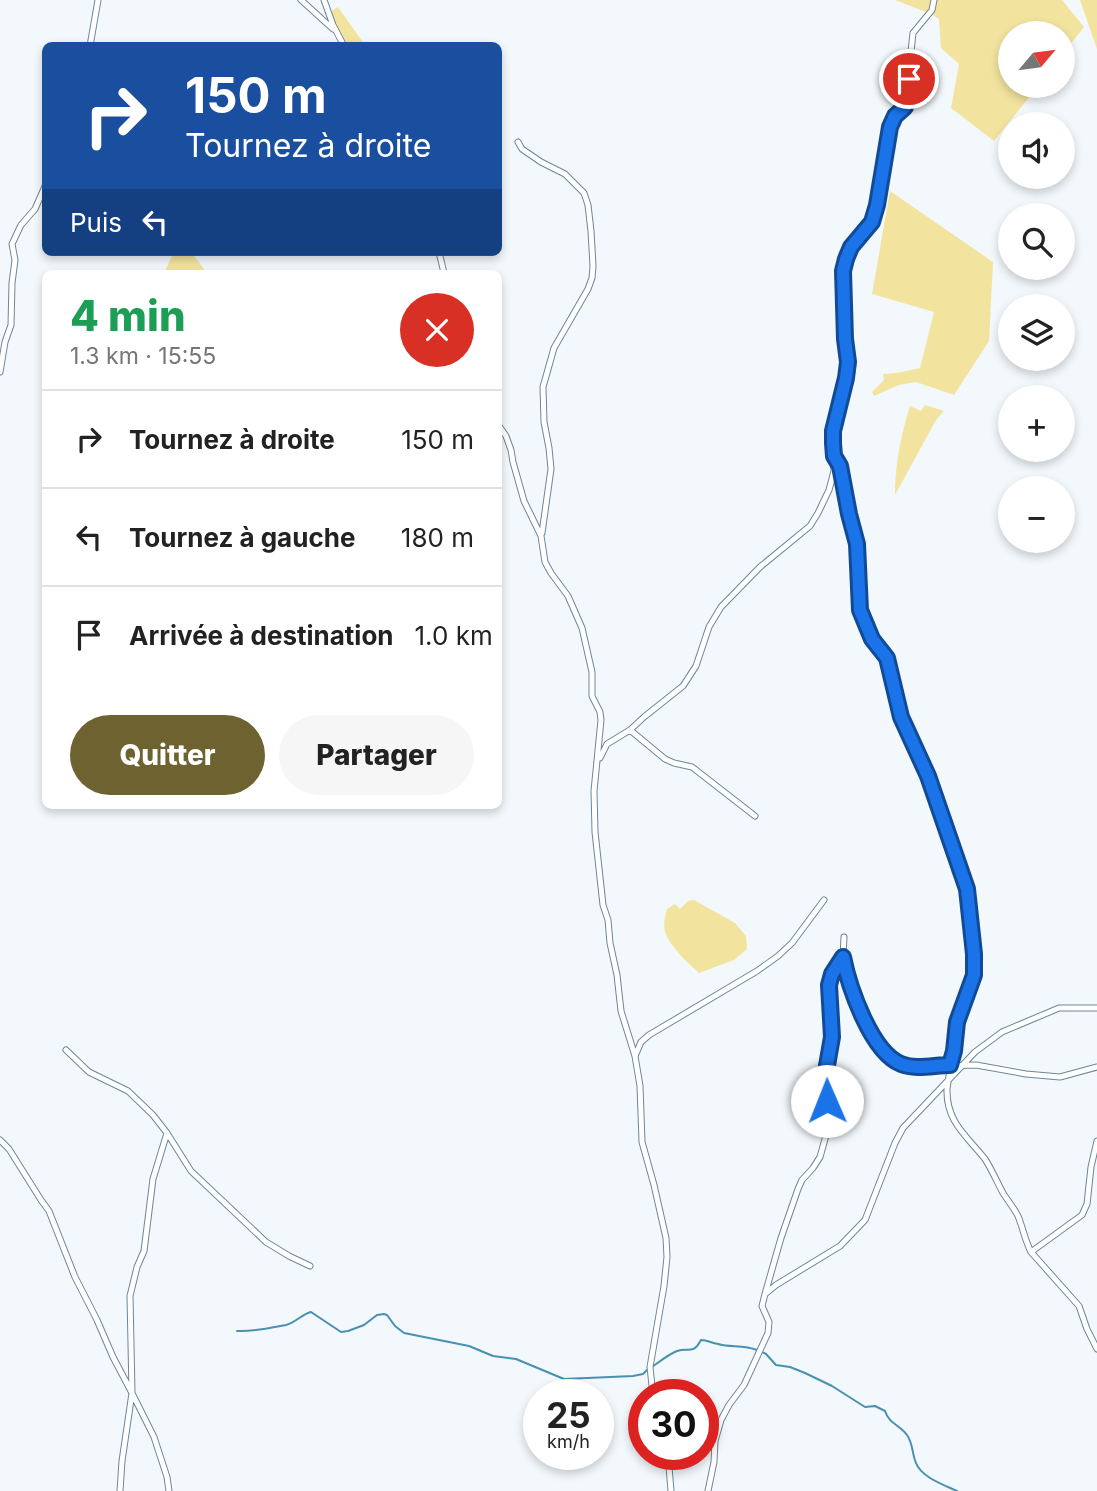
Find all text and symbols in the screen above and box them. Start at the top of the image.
north arrow [998,21,1074,98]
map controls [998,21,1075,553]
pin [879,49,939,109]
icon: arrive [890,60,928,98]
text: 150 m [185,66,327,125]
icon: right [70,70,161,161]
button: sound [998,112,1075,189]
text: Tournez à droite [185,126,431,165]
icon: left [136,203,174,241]
button: search [998,203,1075,280]
text: Puis [70,207,122,238]
text: 4 min [70,290,186,341]
button: close [400,293,474,367]
button: layers [998,294,1075,371]
text: 1.3 km · 15:55 [70,342,216,370]
button: + [998,385,1075,462]
icon: right [70,420,108,458]
text: Tournez à droite [129,424,335,455]
text: 150 m [401,424,474,455]
button: − [998,476,1075,553]
icon: left [70,518,108,556]
text: Tournez à gauche [129,522,355,553]
text: 180 m [401,522,474,553]
icon: arrive [70,616,108,654]
text: Arrivée à destination [129,620,394,651]
text: 1.0 km [415,620,493,651]
button: Quitter [70,715,265,795]
button: Partager [279,715,474,795]
position arrow [790,1064,864,1138]
speed limit sign: 30 [628,1379,719,1470]
text: 25 [546,1394,591,1436]
text: km/h [547,1431,590,1452]

